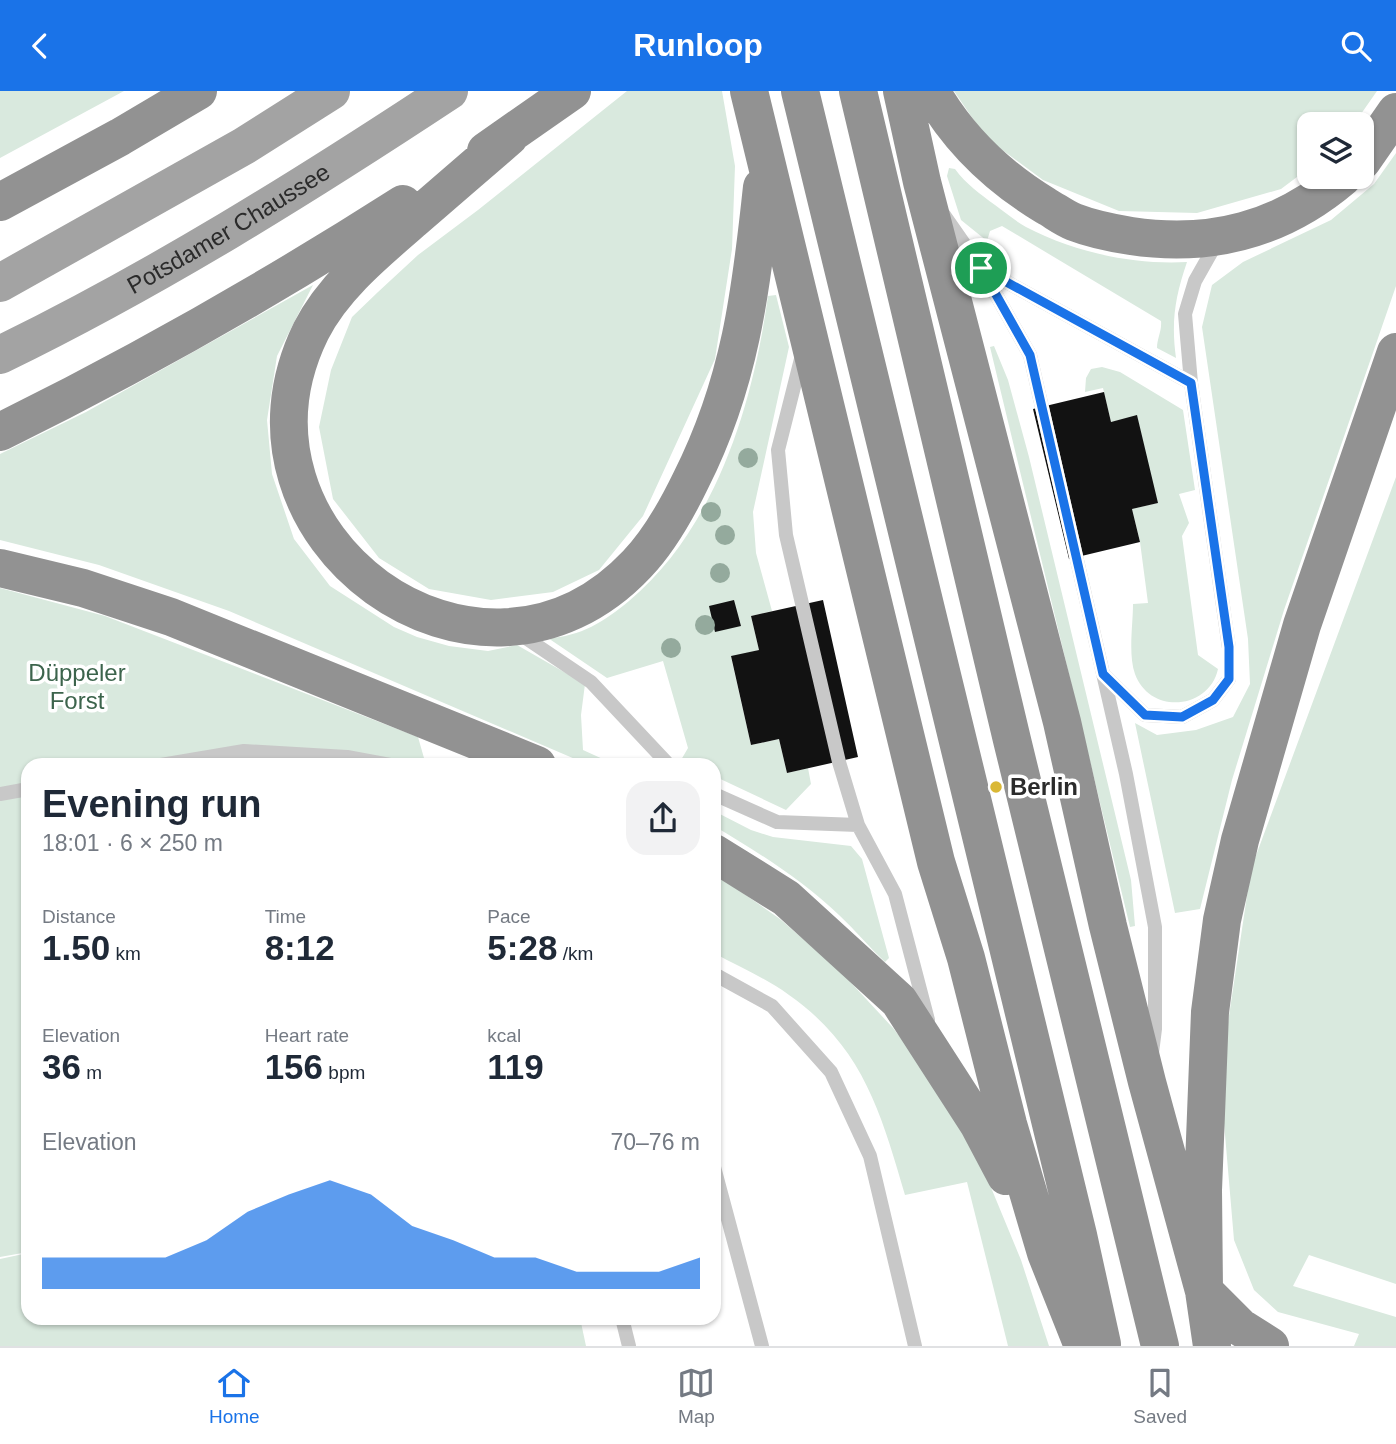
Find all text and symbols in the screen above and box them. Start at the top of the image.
icon: back [21,27,59,65]
text: Runloop [633,27,763,63]
icon: search [1337,27,1375,65]
map controls [1297,112,1374,189]
button: layers [1297,112,1374,189]
street label: Potsdamer Chaussee [122,158,334,299]
pin [951,238,1011,298]
icon: arrive [962,249,1000,287]
park label: Düppeler Forst [28,659,126,714]
place label: Berlin [1010,773,1078,800]
marker: Berlin [988,779,1004,795]
button: share [626,781,700,855]
text: Evening run [42,783,262,825]
text: 18:01 · 6 × 250 m [42,830,223,856]
text: Distance [42,906,116,927]
text: Time [265,906,306,927]
text: Pace [487,906,531,927]
text: 1.50 [42,928,110,967]
text: 8:12 [265,928,335,967]
text: 5:28 [487,928,557,967]
text: km [110,943,141,964]
text: /km [557,943,593,964]
text: Elevation [42,1025,120,1046]
text: Heart rate [265,1025,349,1046]
text: kcal [487,1025,521,1046]
text: 36 [42,1047,81,1086]
text: 156 [265,1047,323,1086]
text: 119 [487,1047,544,1086]
text: m [81,1062,102,1083]
text: bpm [323,1062,365,1083]
text: Elevation [42,1129,137,1155]
text: 70–76 m [610,1129,700,1155]
tab: Home [209,1364,260,1428]
tab: Map [677,1364,715,1428]
tab: Saved [1133,1364,1187,1428]

